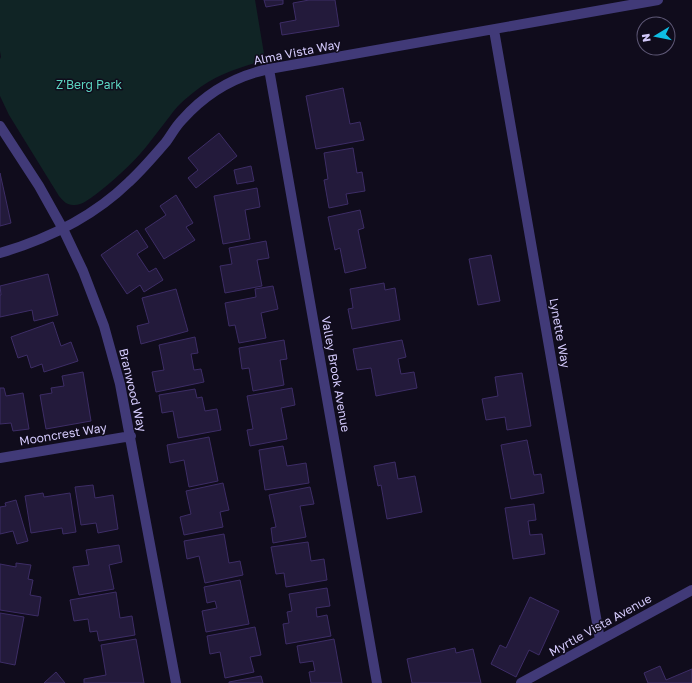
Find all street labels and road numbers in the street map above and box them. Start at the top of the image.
street label: Alma Vista Way [252,36,342,68]
street label: Lynette Way [546,297,574,369]
street label: Valley Brook Avenue [318,315,354,433]
street label: Branwood Way [116,347,150,434]
street label: Mooncrest Way [18,420,108,448]
street label: Myrtle Vista Avenue [546,591,654,659]

